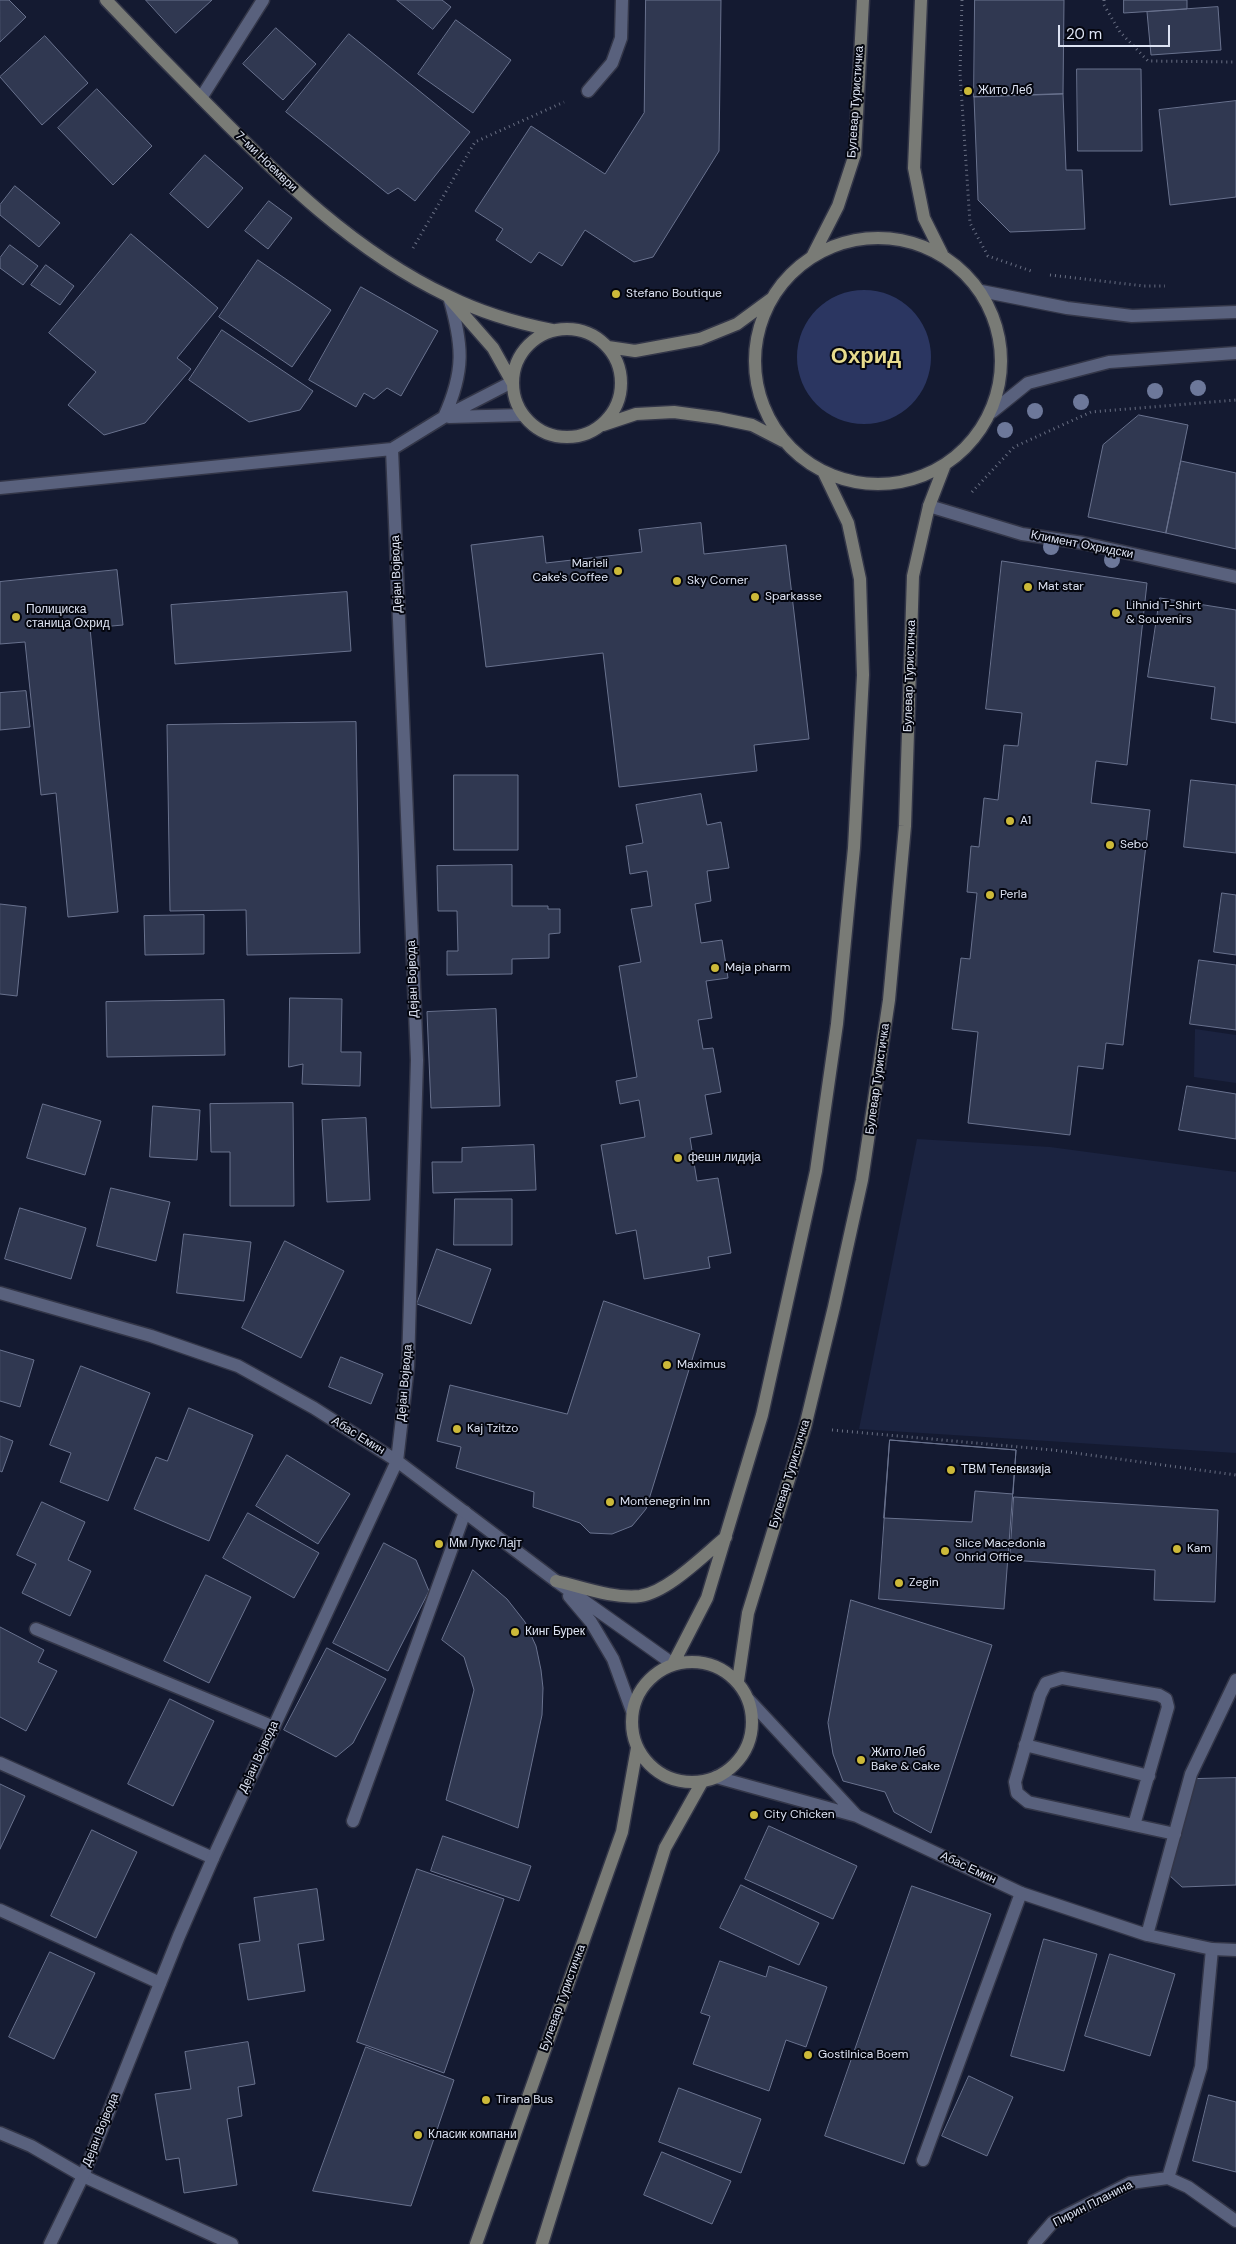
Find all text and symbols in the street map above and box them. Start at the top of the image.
scale bar [1061,15,1174,47]
text: 20 m [1066,24,1102,44]
street label: Булевар Туристичка [845,45,867,159]
place label: Жито Леб [978,84,1032,98]
marker: Жито Леб [962,85,974,97]
street label: 7-ми Ноември [232,129,300,195]
place label: Stefano Boutique [626,287,722,301]
marker: Stefano Boutique [610,288,622,300]
district label: Охрид [831,344,901,370]
street label: Климент Охридски [1029,528,1135,562]
street label: Дејан Војвода [388,535,406,613]
place label: Marieli Cake's Coffee [533,557,608,585]
marker: Marieli Cake's Coffee [612,565,624,577]
place label: Sky Corner [687,574,748,588]
marker: Sky Corner [671,575,683,587]
place label: Mat star [1038,580,1084,594]
marker: Mat star [1022,581,1034,593]
place label: Sparkasse [765,590,822,604]
marker: Sparkasse [749,591,761,603]
place label: Lihnid T-Shirt & Souvenirs [1126,599,1201,627]
place label: Полициска станица Охрид [26,603,110,631]
marker: Lihnid T-Shirt & Souvenirs [1110,607,1122,619]
marker: Полициска станица Охрид [10,611,22,623]
street label: Булевар Туристичка [901,620,919,732]
place label: A1 [1020,814,1031,828]
marker: A1 [1004,815,1016,827]
place label: Sebo [1120,838,1148,852]
marker: Sebo [1104,839,1116,851]
place label: Perla [1000,888,1027,902]
marker: Perla [984,889,996,901]
street label: Дејан Војвода [404,940,422,1018]
place label: Maja pharm [725,961,790,975]
marker: Maja pharm [709,962,721,974]
street label: Булевар Туристичка [863,1022,893,1136]
place label: фешн лидија [688,1151,761,1165]
marker: фешн лидија [672,1152,684,1164]
street label: Дејан Војвода [394,1344,416,1422]
place label: Maximus [677,1358,726,1372]
marker: Maximus [661,1359,673,1371]
street label: Абас Емин [329,1414,387,1458]
street label: Булевар Туристичка [767,1418,813,1530]
place label: Kaj Tzitzo [467,1422,518,1436]
marker: Kaj Tzitzo [451,1423,463,1435]
place label: ТВМ Телевизија [961,1463,1051,1477]
marker: ТВМ Телевизија [945,1464,957,1476]
place label: Montenegrin Inn [620,1495,710,1509]
marker: Montenegrin Inn [604,1496,616,1508]
place label: Мм Лукс Лајт [449,1537,522,1551]
place label: Slice Macedonia Ohrid Office [955,1537,1046,1565]
marker: Мм Лукс Лајт [433,1538,445,1550]
place label: Kam [1187,1542,1211,1556]
marker: Kam [1171,1543,1183,1555]
marker: Slice Macedonia Ohrid Office [939,1545,951,1557]
place label: Zegin [909,1576,939,1590]
marker: Zegin [893,1577,905,1589]
place label: Кинг Бурек [525,1625,585,1639]
marker: Кинг Бурек [509,1626,521,1638]
street label: Дејан Војвода [236,1719,282,1795]
place label: Жито Леб Bake & Cake [871,1746,940,1774]
marker: Жито Леб Bake & Cake [855,1754,867,1766]
place label: City Chicken [764,1808,835,1822]
marker: City Chicken [748,1809,760,1821]
street label: Абас Емин [938,1849,998,1887]
street label: Булевар Туристичка [537,1943,589,2053]
place label: Gostilnica Boem [818,2048,908,2062]
marker: Gostilnica Boem [802,2049,814,2061]
street label: Дејан Војвода [80,2091,122,2169]
place label: Tirana Bus [496,2093,553,2107]
marker: Tirana Bus [480,2094,492,2106]
place label: Класик компани [428,2128,517,2142]
marker: Класик компани [412,2129,424,2141]
street label: Пирин Планина [1051,2178,1135,2230]

